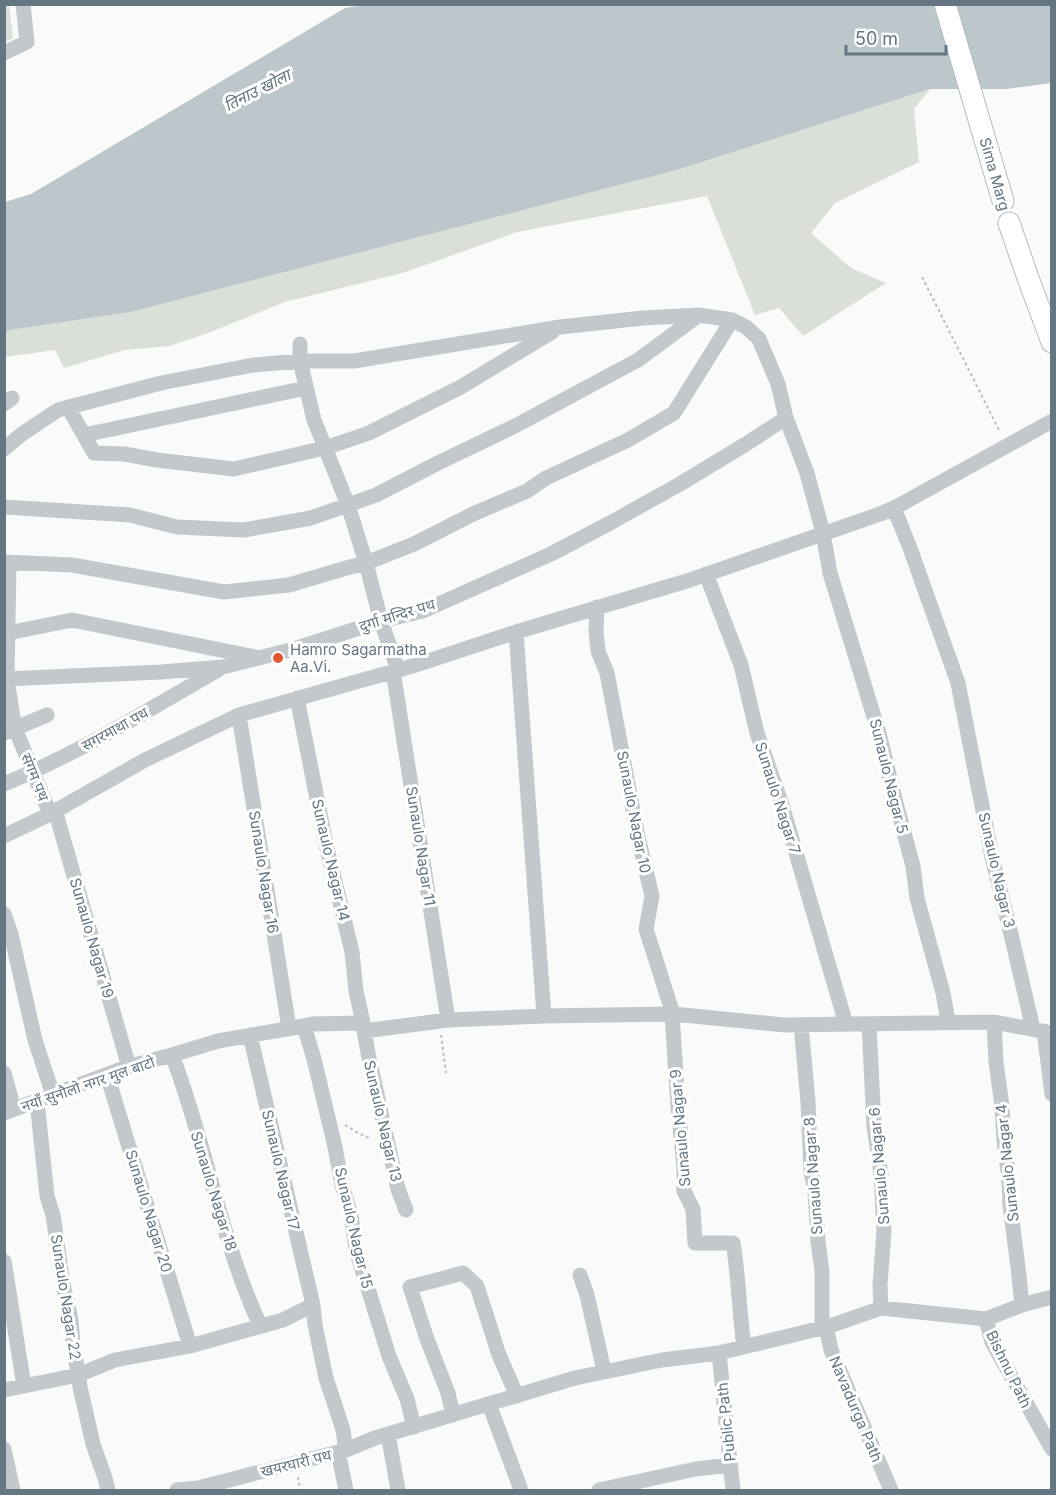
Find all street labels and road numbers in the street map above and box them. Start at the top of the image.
street label: Sima Marg [975,135,1015,213]
street label: दुर्गा मन्दिर पथ [357,594,438,637]
street label: सगरमाथा पथ [78,703,152,755]
street label: Sunaulo Nagar 5 [866,717,912,835]
street label: Sunaulo Nagar 7 [751,739,805,857]
street label: Sunaulo Nagar 10 [613,749,655,875]
street label: संगम पथ [17,750,53,804]
street label: Sunaulo Nagar 11 [402,785,440,907]
street label: Sunaulo Nagar 14 [308,797,354,923]
street label: Sunaulo Nagar 16 [245,809,283,935]
street label: Sunaulo Nagar 3 [974,810,1020,930]
street label: Sunaulo Nagar 19 [66,876,118,1000]
street label: नयाँ सुनौलो नगर मुल बाटो [19,1052,159,1117]
street label: Sunaulo Nagar 13 [360,1058,406,1184]
street label: Sunaulo Nagar 9 [665,1068,695,1188]
street label: Sunaulo Nagar 4 [991,1103,1023,1223]
street label: Sunaulo Nagar 6 [864,1106,894,1226]
street label: Sunaulo Nagar 17 [258,1108,304,1232]
street label: Sunaulo Nagar 8 [799,1116,827,1236]
street label: Sunaulo Nagar 18 [187,1129,241,1253]
street label: Sunaulo Nagar 20 [121,1147,177,1275]
street label: Sunaulo Nagar 15 [331,1165,377,1291]
street label: Sunaulo Nagar 22 [47,1233,85,1361]
street label: Bishnu Path [982,1327,1036,1411]
street label: Navadurga Path [825,1353,887,1465]
street label: Public Path [712,1381,740,1463]
street label: खयरघारी पथ [259,1445,334,1481]

